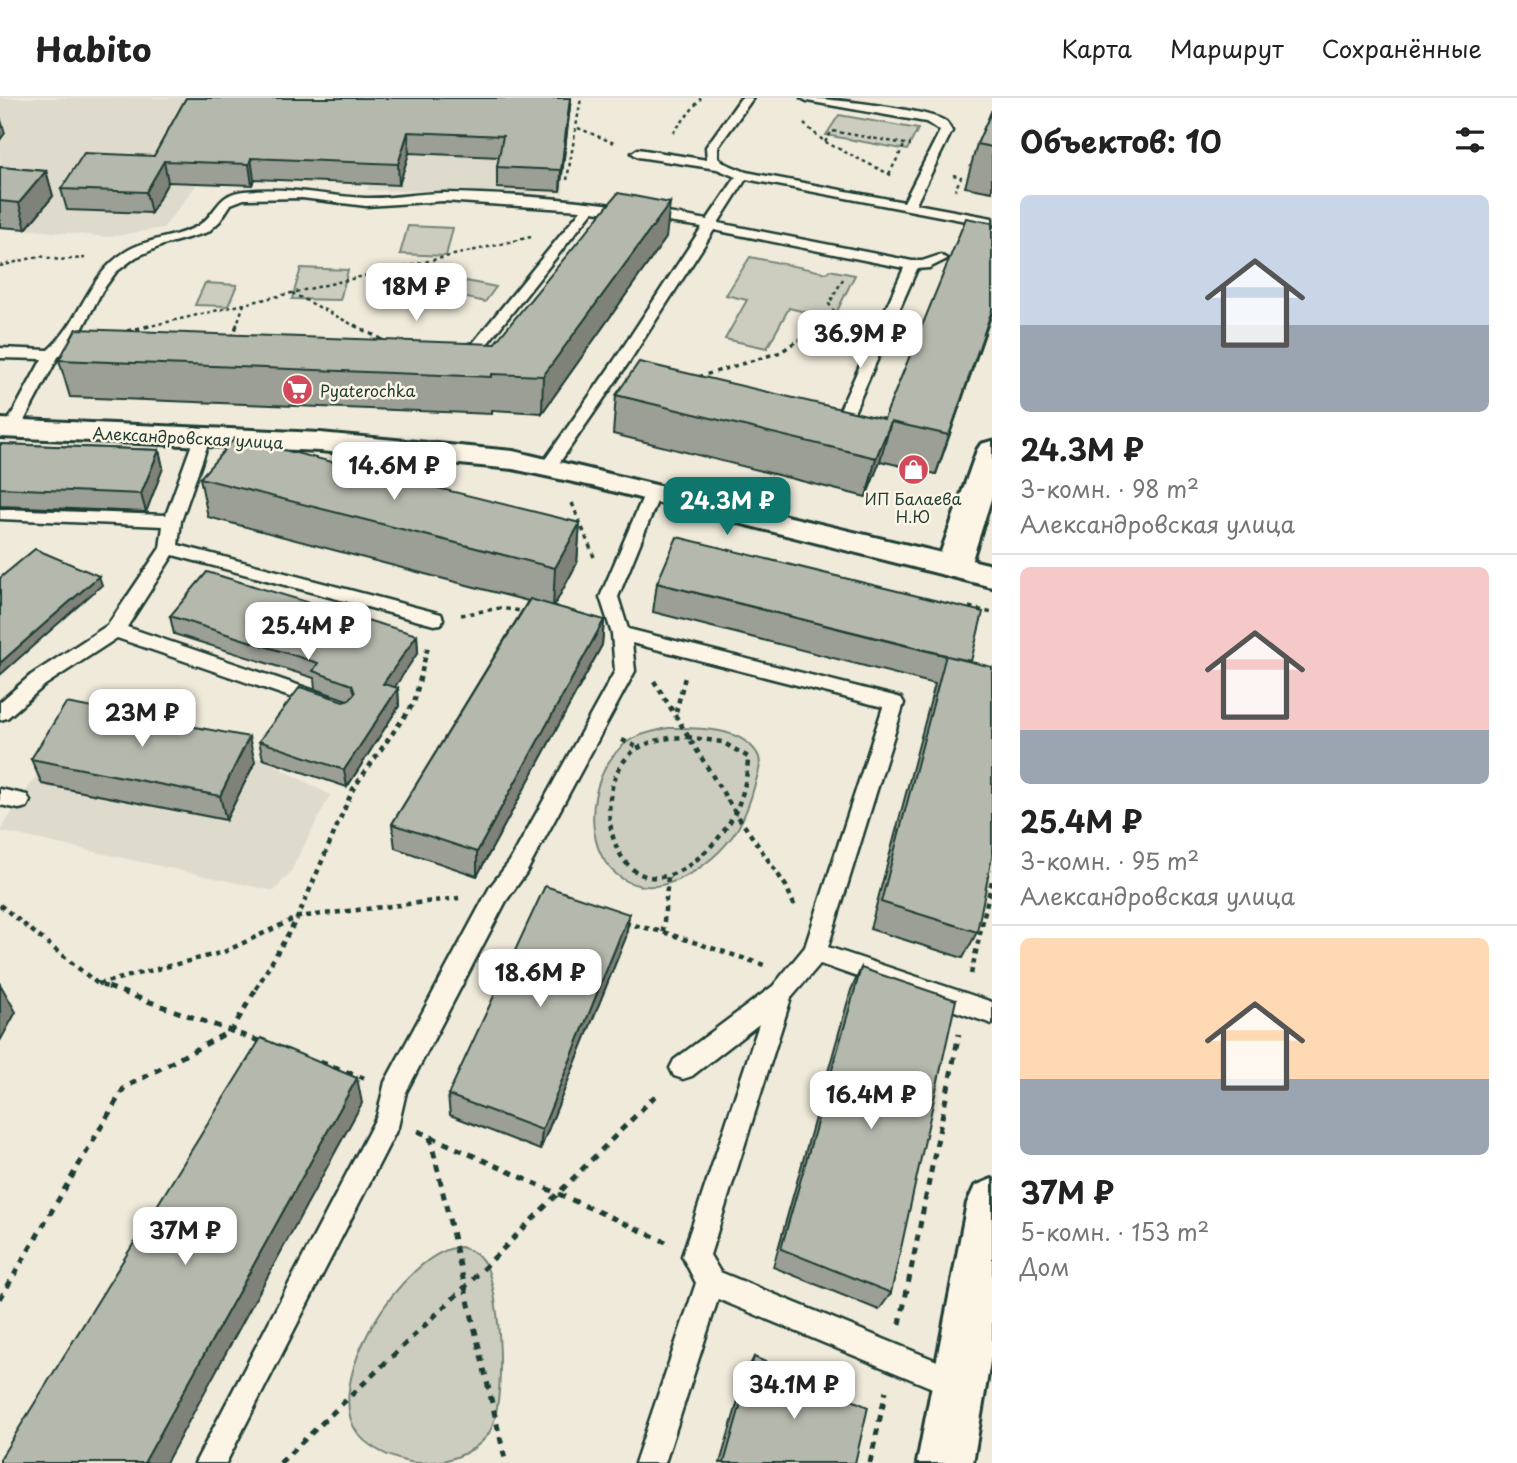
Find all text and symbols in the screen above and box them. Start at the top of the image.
text: Habito [35,23,151,73]
text: Карта [1061,30,1132,66]
text: Маршрут [1170,30,1284,66]
text: Сохранённые [1322,30,1482,66]
text: Объектов: 10 [1020,118,1222,163]
icon: filters [1451,121,1489,159]
icon: home [1192,240,1318,366]
pin: 18M ₽ [367,264,465,323]
text: 18M ₽ [382,268,450,303]
pin: 36.9M ₽ [795,310,925,370]
text: 36.9M ₽ [814,315,906,350]
supermarket icon: Pyaterochka [280,373,314,407]
place label: Pyaterochka [320,378,415,402]
street label: Александровская улица [92,420,284,454]
text: 24.3M ₽ [1020,426,1144,471]
pin: 14.6M ₽ [329,442,459,502]
text: 14.6M ₽ [348,447,440,482]
shop icon: ИП Балаева Н.Ю [896,452,930,486]
text: 3-комн. · 98 m² [1020,471,1199,506]
pin: 24.3M ₽ [662,478,792,537]
text: 24.3M ₽ [679,482,775,517]
place label: ИП Балаева Н.Ю [865,486,961,528]
text: Александровская улица [1020,506,1295,541]
pin: 25.4M ₽ [243,602,373,662]
text: 25.4M ₽ [261,607,355,642]
icon: home [1192,612,1318,738]
pin: 23M ₽ [93,690,191,749]
text: 23M ₽ [105,694,179,729]
text: 25.4M ₽ [1020,798,1142,843]
text: 3-комн. · 95 m² [1020,843,1199,878]
text: Александровская улица [1020,878,1295,913]
pin: 18.6M ₽ [475,950,605,1009]
text: 18.6M ₽ [495,954,585,989]
icon: home [1192,983,1318,1109]
pin: 16.4M ₽ [806,1072,936,1131]
text: 16.4M ₽ [826,1076,916,1111]
text: 37M ₽ [1020,1169,1114,1214]
pin: 37M ₽ [136,1208,234,1267]
text: 37M ₽ [149,1212,221,1247]
text: 5-комн. · 153 m² [1020,1214,1209,1249]
text: Дом [1020,1249,1069,1284]
pin: 34.1M ₽ [729,1362,859,1421]
text: 34.1M ₽ [749,1366,839,1401]

